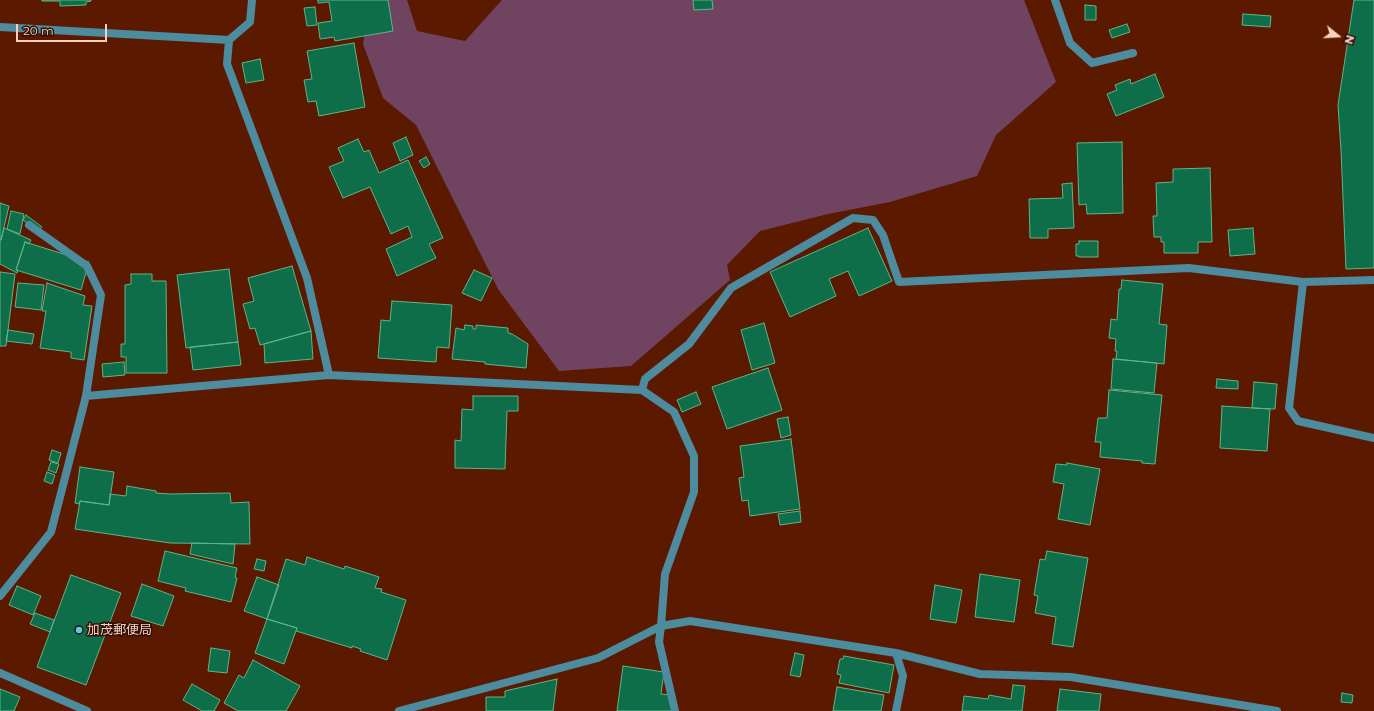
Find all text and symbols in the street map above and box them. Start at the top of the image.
scale bar [18,16,109,42]
north arrow [1318,16,1358,56]
text: 20 m [23,23,54,38]
text: N [1341,33,1357,46]
place label: 加茂郵便局 [87,622,152,638]
marker: 加茂郵便局 [74,625,84,635]

